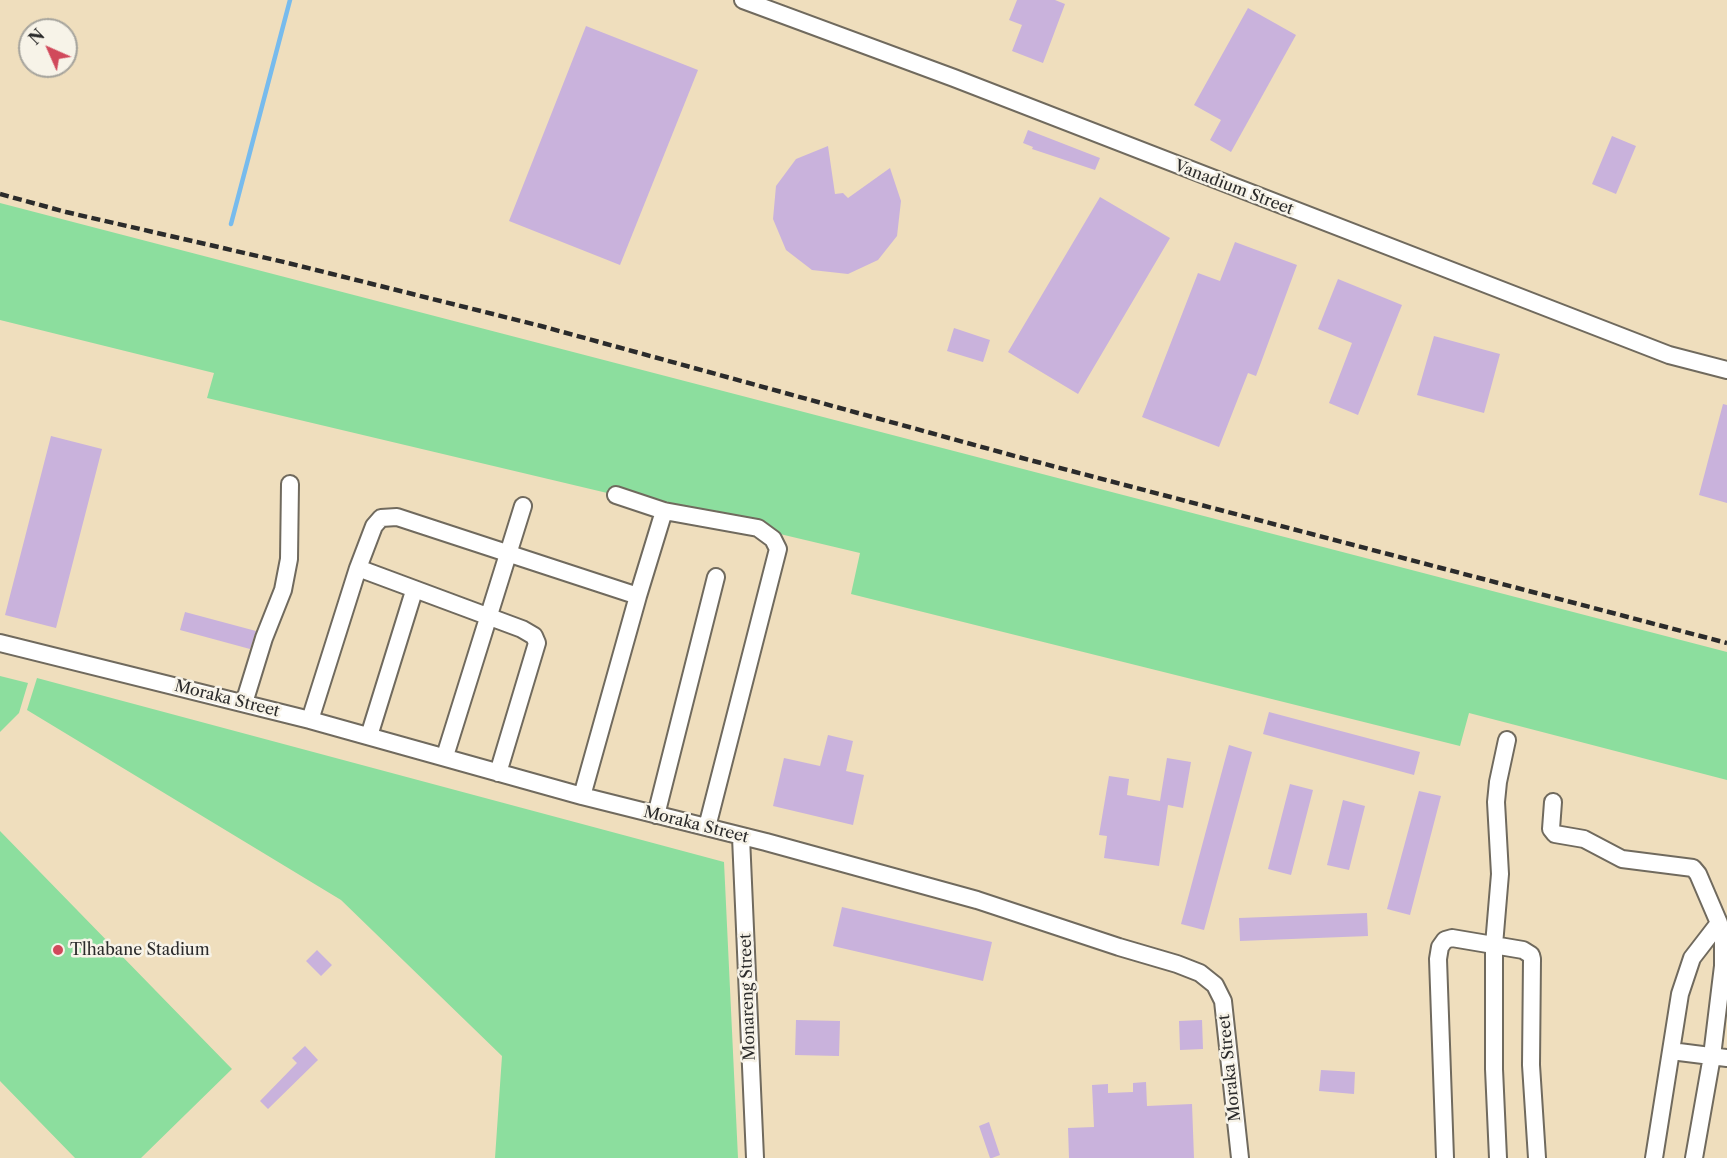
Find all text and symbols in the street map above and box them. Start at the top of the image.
north arrow [18,18,78,78]
text: N [25,25,49,49]
street label: Vanadium Street [1172,156,1296,220]
street label: Moraka Street [172,677,282,721]
street label: Moraka Street [641,803,751,847]
street label: Monareng Street [736,933,760,1061]
place label: Tlhabane Stadium [70,940,210,960]
marker: Tlhabane Stadium [51,943,65,957]
street label: Moraka Street [1215,1013,1245,1123]

